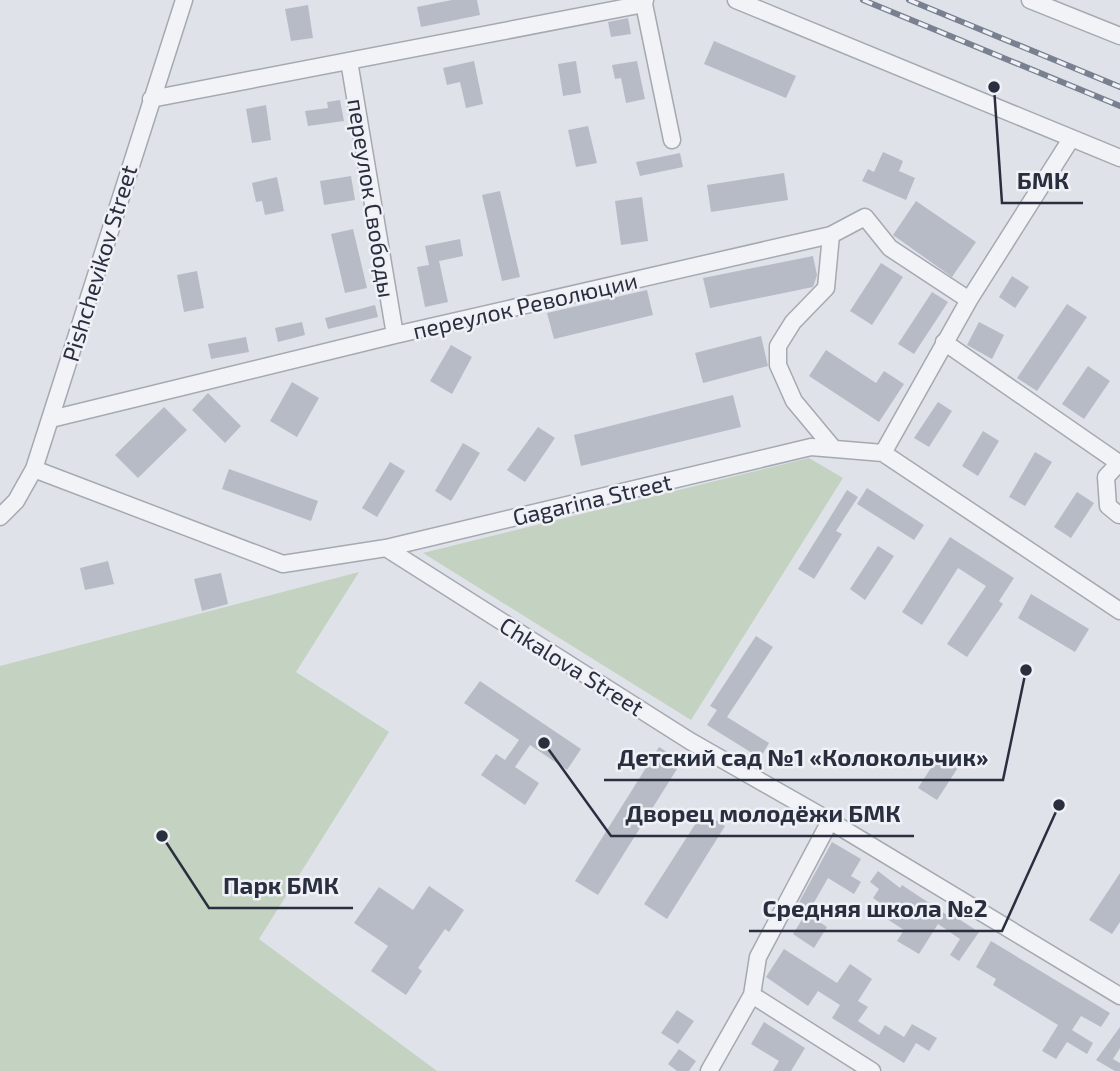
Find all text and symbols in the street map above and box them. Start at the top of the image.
street label: переулок Свободы [341,96,402,300]
callout: БМК [1002,158,1083,203]
street label: Pishchevikov Street [56,161,142,365]
text: БМК [1017,165,1069,194]
street label: переулок Революции [410,266,640,345]
street label: Gagarina Street [510,467,674,531]
street label: Chkalova Street [495,611,649,722]
callout: Детский сад №1 «Колокольчик» [604,735,1003,780]
text: Детский сад №1 «Колокольчик» [618,742,989,771]
callout: Дворец молодёжи БМК [611,791,914,836]
text: Дворец молодёжи БМК [625,798,901,827]
callout: Парк БМК [209,863,353,908]
text: Парк БМК [223,870,339,899]
callout: Средняя школа №2 [749,886,1002,931]
text: Средняя школа №2 [762,893,988,922]

